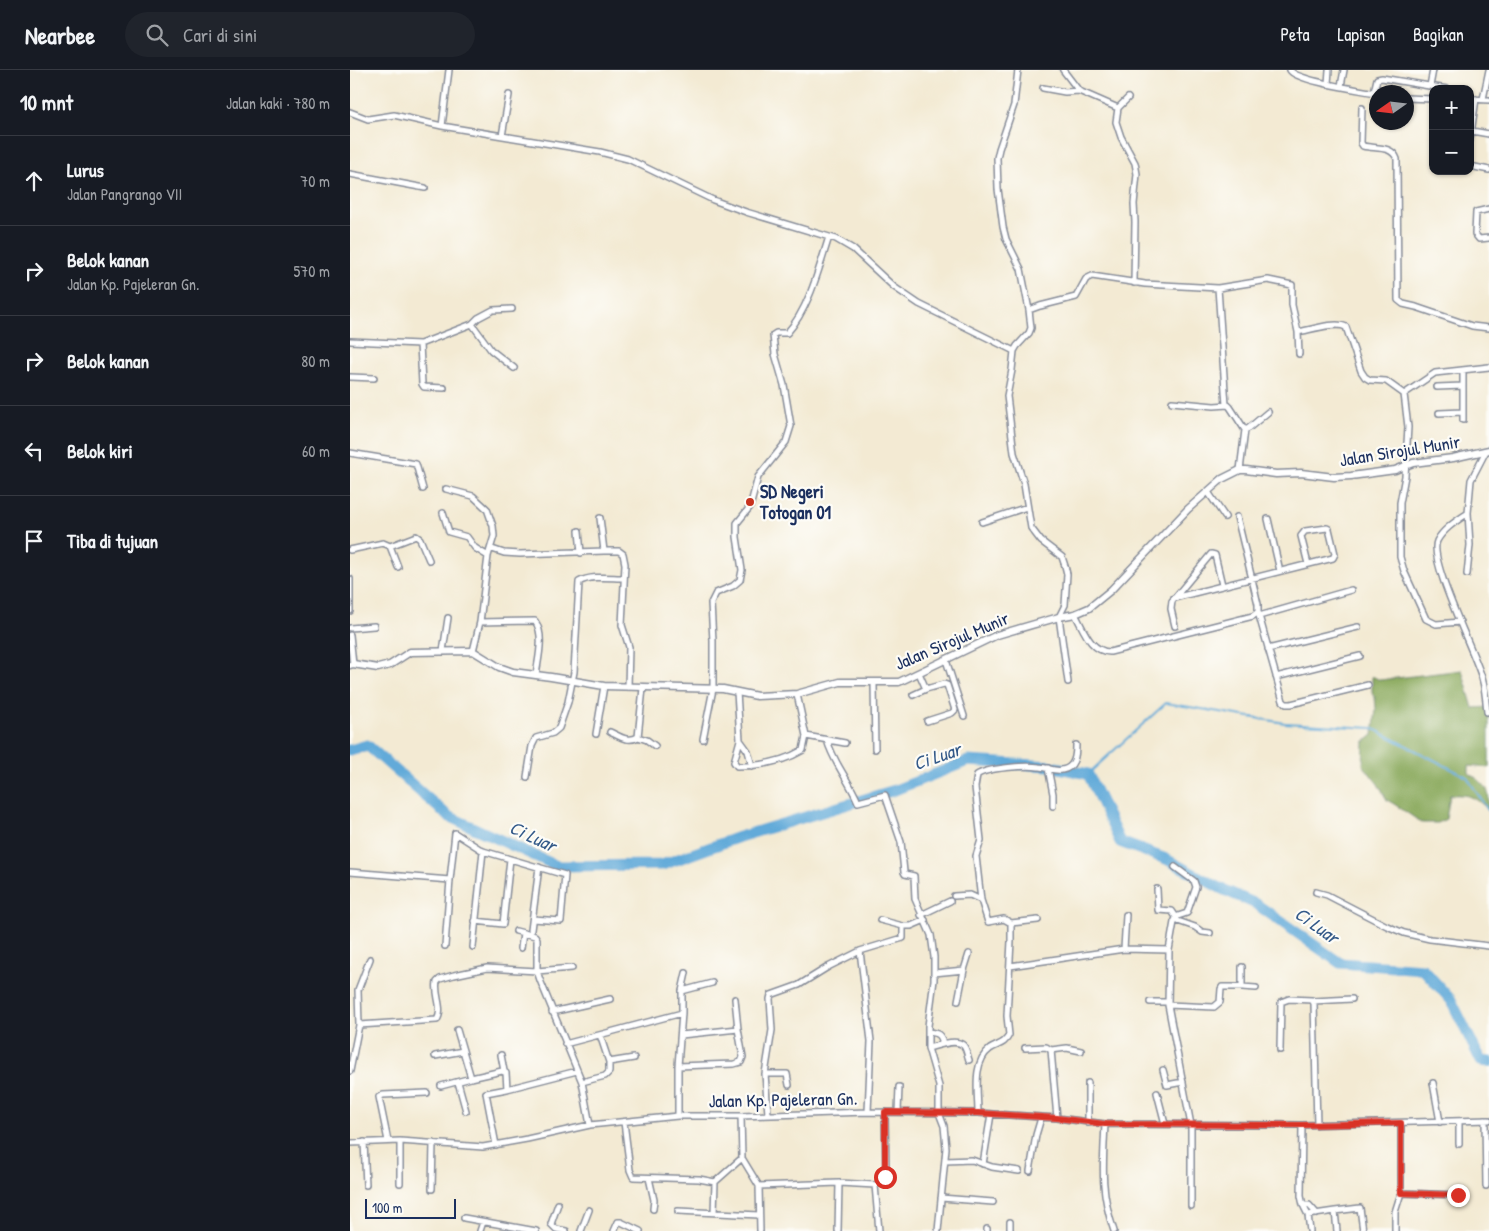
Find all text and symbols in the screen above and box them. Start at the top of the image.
search box [125,12,475,57]
text: Nearbee [25,19,95,51]
icon: search [143,21,171,49]
text: Cari di sini [183,22,257,48]
text: Peta [1280,22,1309,47]
text: Lapisan [1337,22,1385,47]
text: Bagikan [1413,22,1464,47]
north arrow [1369,85,1414,130]
map controls [1429,85,1474,175]
button: + [1429,85,1474,130]
text: 10 mnt [20,88,73,117]
text: Jalan kaki · 780 m [226,92,330,114]
button: − [1429,130,1474,175]
text: Lurus [67,157,104,183]
icon: ahead [20,167,48,195]
text: 70 m [300,170,330,192]
text: Jalan Pangrango VII [67,183,182,205]
text: Belok kanan [67,247,149,273]
icon: right [20,257,48,285]
text: 570 m [294,260,330,282]
text: Jalan Kp. Pajeleran Gn. [67,273,199,295]
icon: right [20,347,48,375]
text: Belok kanan [67,348,149,374]
text: 80 m [301,350,330,372]
street label: Jalan Sirojul Munir [1338,429,1462,472]
icon: left [20,437,48,465]
text: Belok kiri [67,438,133,464]
text: 60 m [302,440,330,462]
place label: SD Negeri Totogan 01 [759,479,832,526]
marker: SD Negeri Totogan 01 [744,496,756,508]
icon: arrive [20,527,48,555]
text: Tiba di tujuan [67,528,158,554]
street label: Jalan Sirojul Munir [891,605,1013,676]
water label: Ci Luar [910,735,967,776]
water label: Ci Luar [506,814,563,859]
water label: Ci Luar [1290,900,1347,951]
street label: Jalan Kp. Pajeleran Gn. [708,1086,858,1113]
route start [874,1166,897,1189]
route end [1447,1184,1470,1207]
scale bar [365,1196,456,1219]
text: 100 m [372,1198,402,1217]

